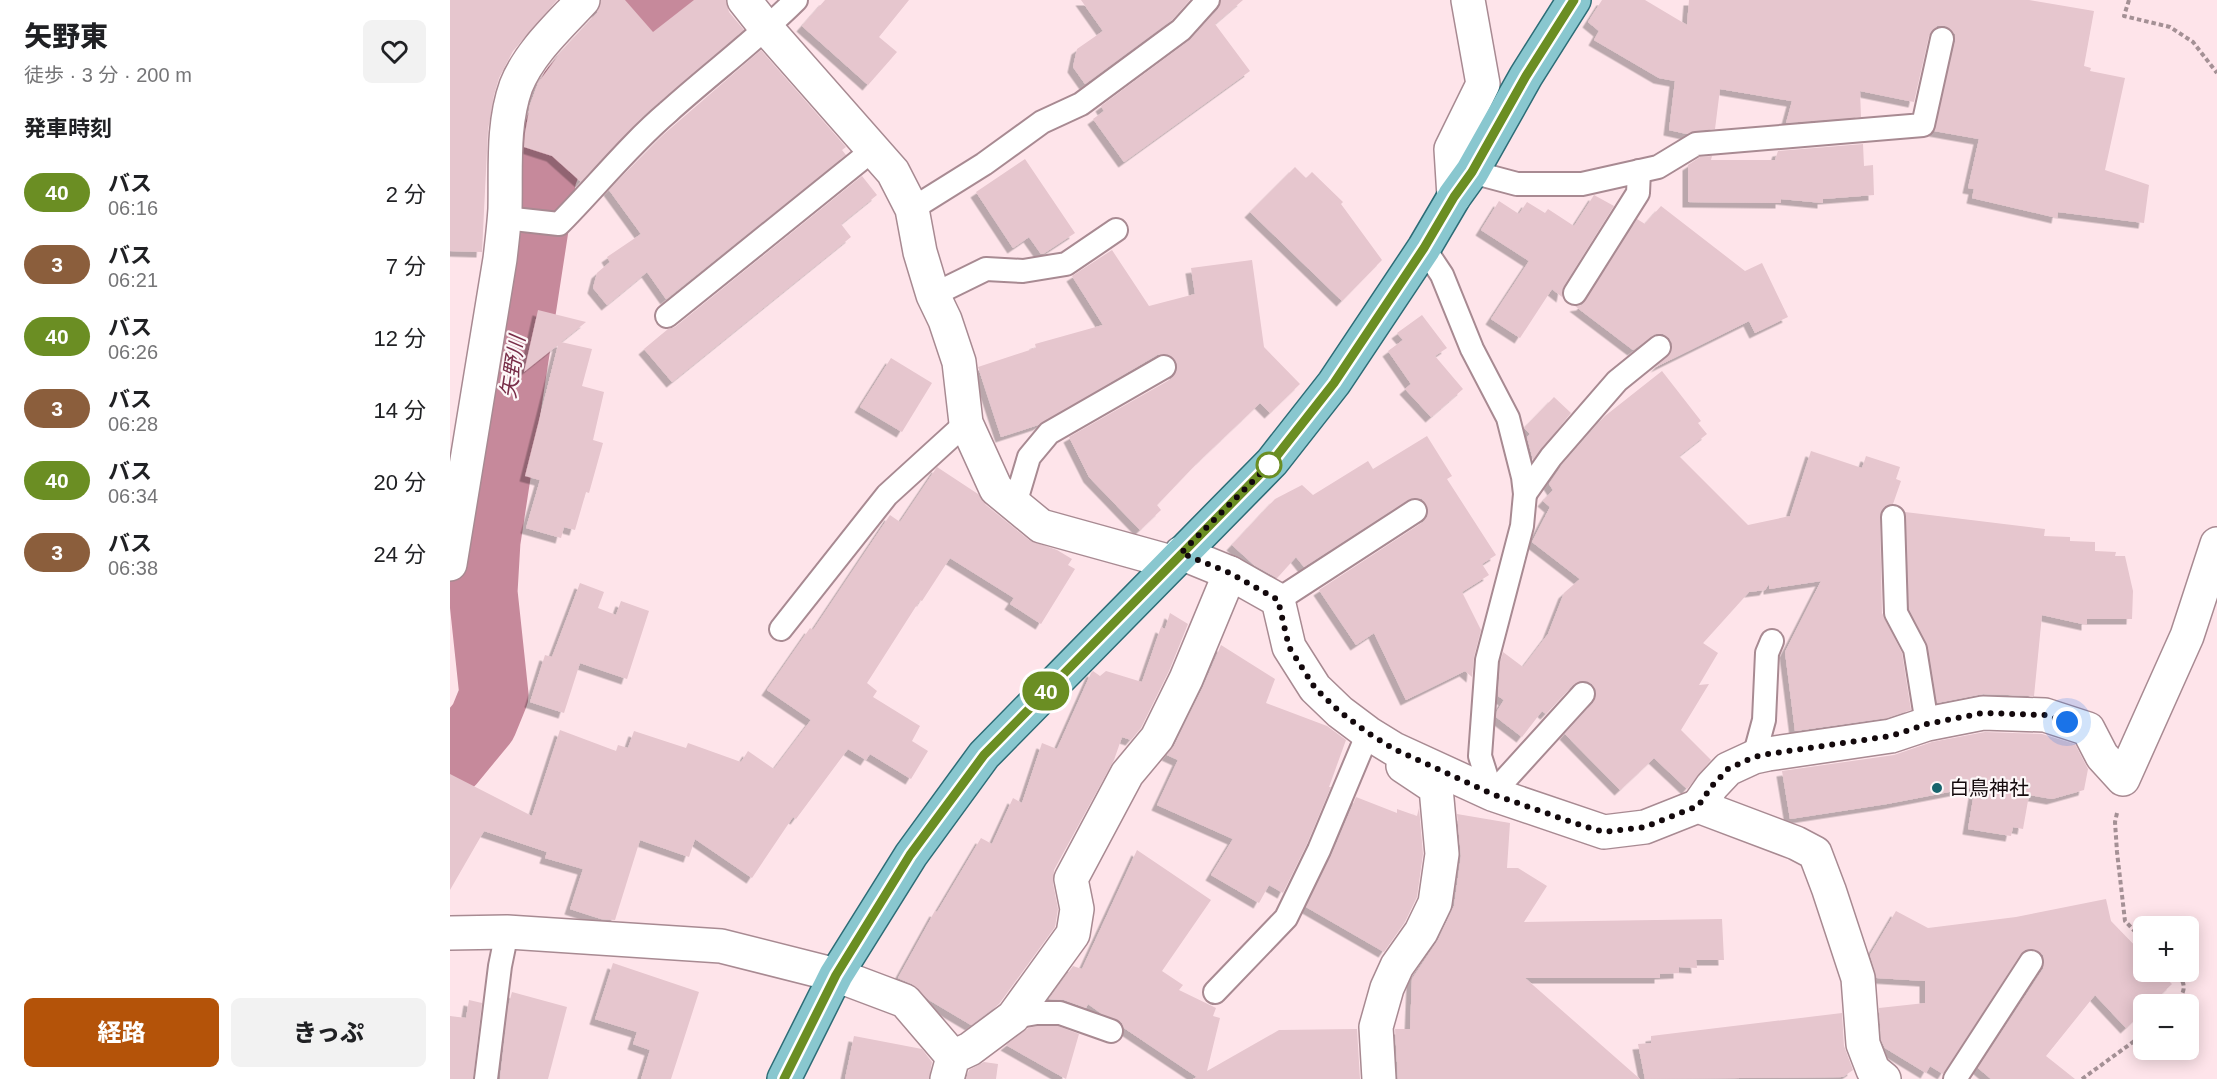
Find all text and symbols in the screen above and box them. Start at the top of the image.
button: heart [363,20,426,83]
text: 矢野東 [24,21,108,52]
text: 徒歩 · 3 分 · 200 m [24,64,192,86]
text: 発車時刻 [24,116,112,141]
text: バス [108,171,152,196]
text: 40 [45,181,69,204]
text: 2 分 [386,182,426,207]
text: 06:16 [108,197,158,219]
text: バス [108,243,152,268]
text: 3 [51,253,63,276]
text: 7 分 [386,254,426,279]
text: 06:21 [108,269,158,291]
text: バス [108,315,152,340]
text: 40 [45,325,69,348]
text: 12 分 [373,326,426,351]
water label: 矢野川 [496,332,529,400]
text: 06:26 [108,341,158,363]
text: バス [108,387,152,412]
text: 3 [51,397,63,420]
text: 14 分 [373,398,426,423]
text: 06:28 [108,413,158,435]
unlabelled marker [1256,452,1282,478]
text: バス [108,459,152,484]
text: 40 [45,469,69,492]
text: 20 分 [373,470,426,495]
text: 06:34 [108,485,158,507]
text: バス [108,531,152,556]
text: 3 [51,541,63,564]
text: 24 分 [373,542,426,567]
text: 06:38 [108,557,158,579]
line badge: 40 [1019,672,1073,710]
text: 40 [1034,680,1058,703]
your location [2052,707,2082,737]
place label: 白鳥神社 [1949,777,2029,799]
marker: 白鳥神社 [1930,781,1944,795]
map controls [2133,916,2199,1060]
button: + [2133,916,2199,982]
button: − [2133,994,2199,1060]
button: 経路 [24,998,219,1067]
button: きっぷ [231,998,426,1067]

